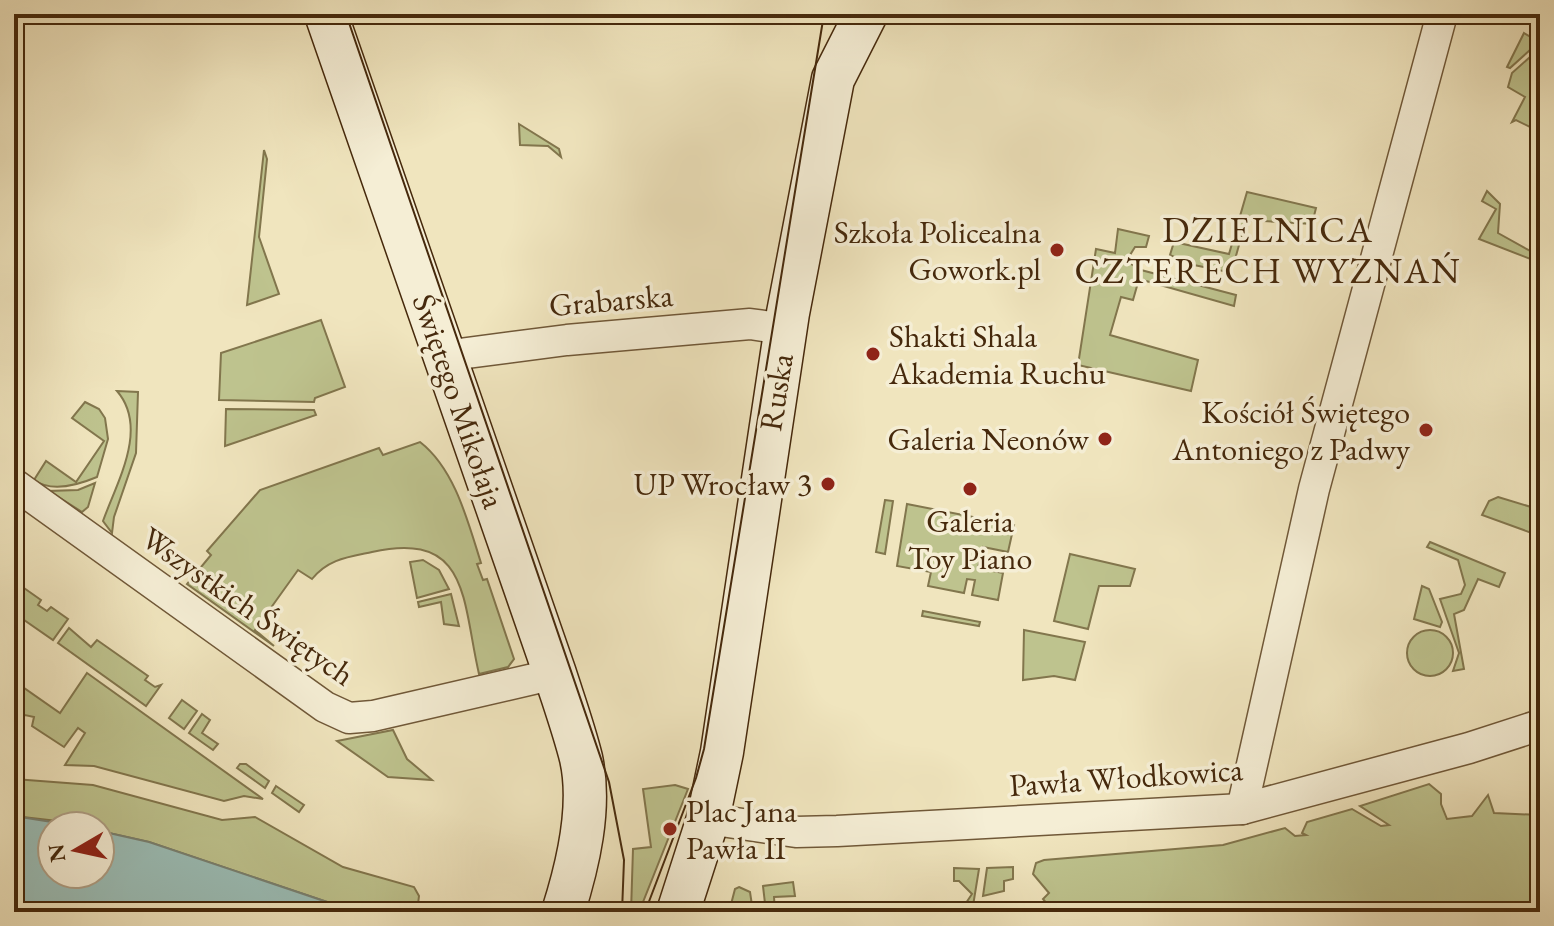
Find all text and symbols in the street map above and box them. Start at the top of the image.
district label: DZIELNICA CZTERECH WYZNAŃ [1074,206,1462,294]
place label: Szkoła Policealna Gowork.pl [834,211,1041,290]
marker: Szkoła Policealna Gowork.pl [1048,241,1066,259]
street label: Grabarska [547,274,675,326]
street label: Świętego Mikołaja [403,288,515,514]
place label: Shakti Shala Akademia Ruchu [888,315,1106,394]
marker: Shakti Shala Akademia Ruchu [864,345,882,363]
street label: Ruska [749,350,803,434]
place label: Kościół Świętego Antoniego z Padwy [1171,391,1411,470]
place label: Galeria Neonów [888,418,1090,460]
marker: Kościół Świętego Antoniego z Padwy [1417,421,1435,439]
marker: Galeria Neonów [1096,430,1114,448]
place label: UP Wrocław 3 [634,463,812,505]
marker: UP Wrocław 3 [819,475,837,493]
marker: Galeria Toy Piano [961,480,979,498]
place label: Galeria Toy Piano [908,500,1032,579]
street label: Wszystkich Świętych [133,517,363,695]
street label: Pawła Włodkowica [1008,748,1244,806]
place label: Plac Jana Pawła II [686,790,797,869]
north arrow [36,810,116,890]
marker: Plac Jana Pawła II [661,820,679,838]
text: N [41,842,72,864]

